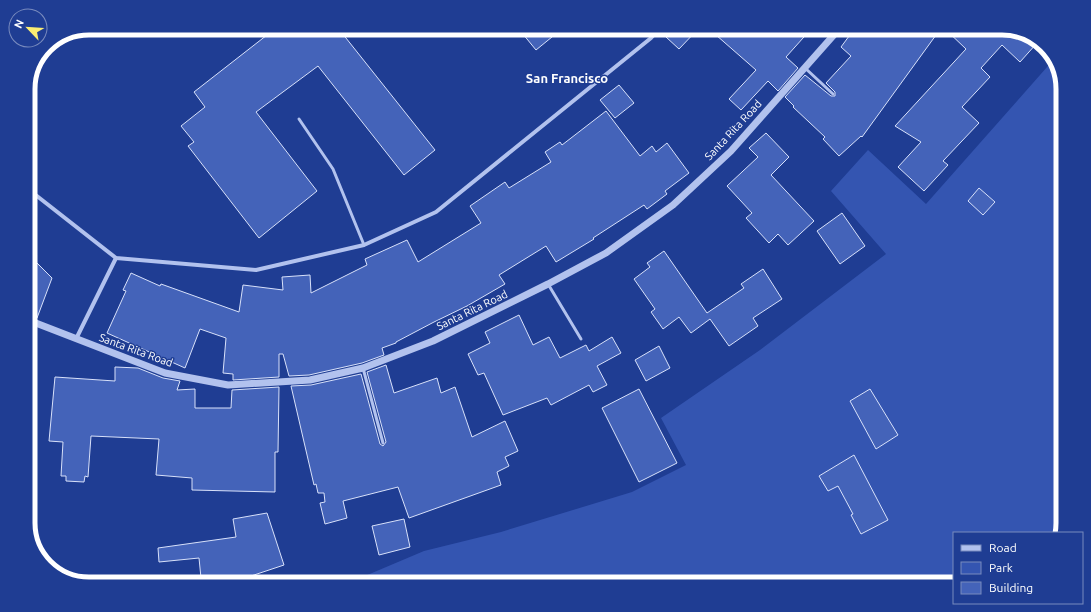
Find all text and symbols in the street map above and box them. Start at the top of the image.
north arrow [8,8,48,48]
text: N [12,18,26,30]
district label: San Francisco [526,71,608,85]
street label: Santa Rita Road [702,98,764,162]
street label: Santa Rita Road [435,288,509,332]
street label: Santa Rita Road [98,331,174,369]
legend [953,532,1083,604]
text: Road [989,541,1017,554]
text: Park [989,561,1013,574]
text: Building [989,581,1033,594]

